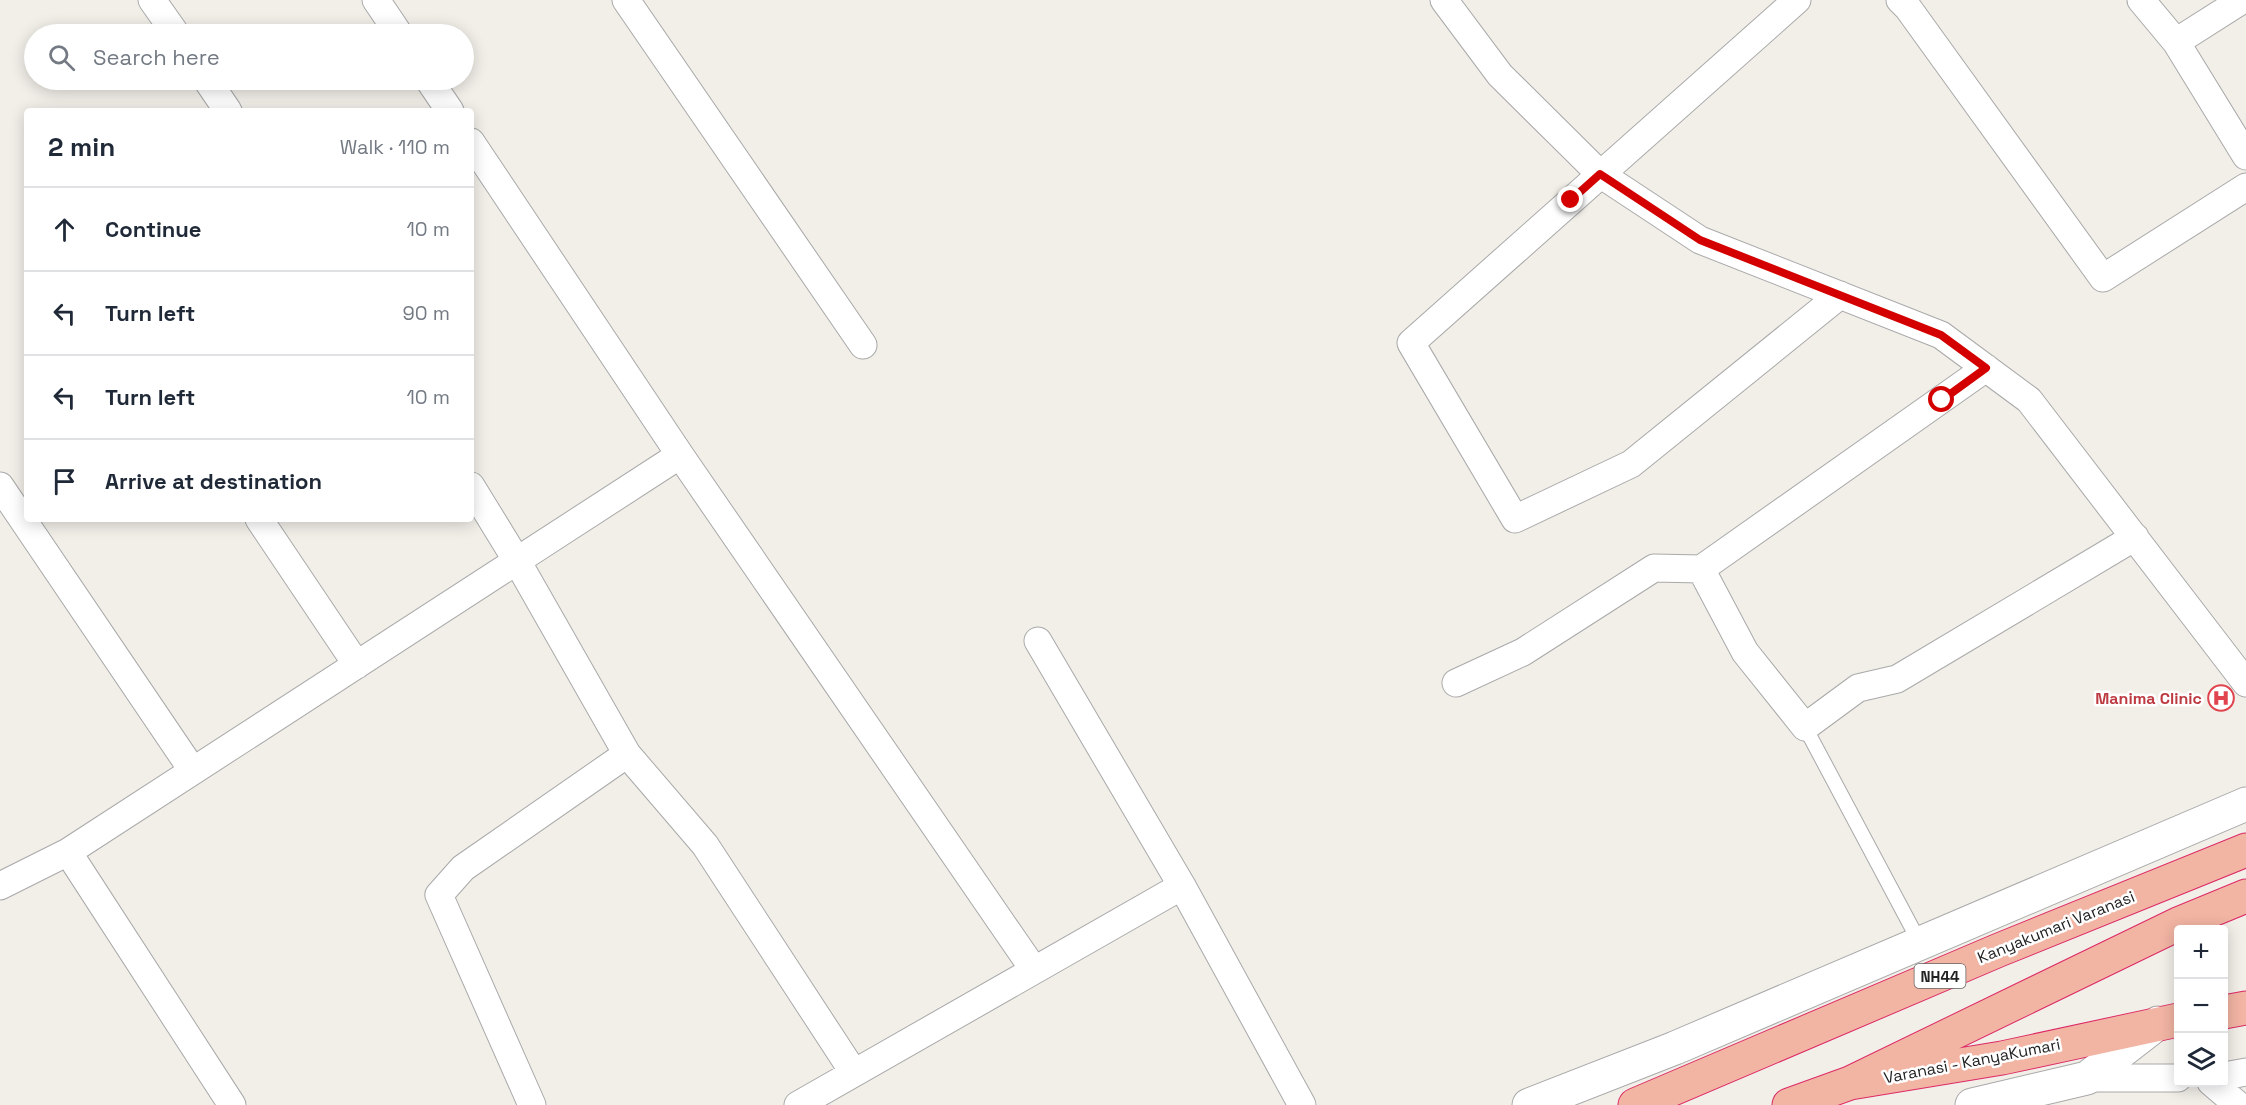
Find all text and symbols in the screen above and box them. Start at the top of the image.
search box [24,24,474,90]
icon: search [45,41,78,74]
text: Search here [93,43,220,71]
text: 2 min [48,130,115,164]
text: Walk · 110 m [340,134,450,160]
route end [1557,186,1583,212]
icon: ahead [48,213,81,246]
text: Continue [105,215,201,243]
text: 10 m [406,216,450,242]
icon: left [48,297,81,330]
text: Turn left [105,299,195,327]
text: 90 m [403,300,450,326]
icon: left [48,381,81,414]
text: Turn left [105,383,195,411]
text: 10 m [406,384,450,410]
route start [1928,386,1954,412]
icon: arrive [48,465,81,498]
text: Arrive at destination [105,467,322,495]
hospital icon: Manima Clinic [2206,683,2236,713]
place label: Manima Clinic [2095,688,2202,709]
street label: Kanyakumari Varanasi [1974,886,2138,968]
map controls [2174,925,2228,1087]
button: + [2174,925,2228,979]
road number: NH44 [1914,964,1966,988]
button: − [2174,979,2228,1033]
button: layers [2174,1033,2228,1087]
street label: Varanasi - KanyaKumari [1882,1034,2062,1088]

